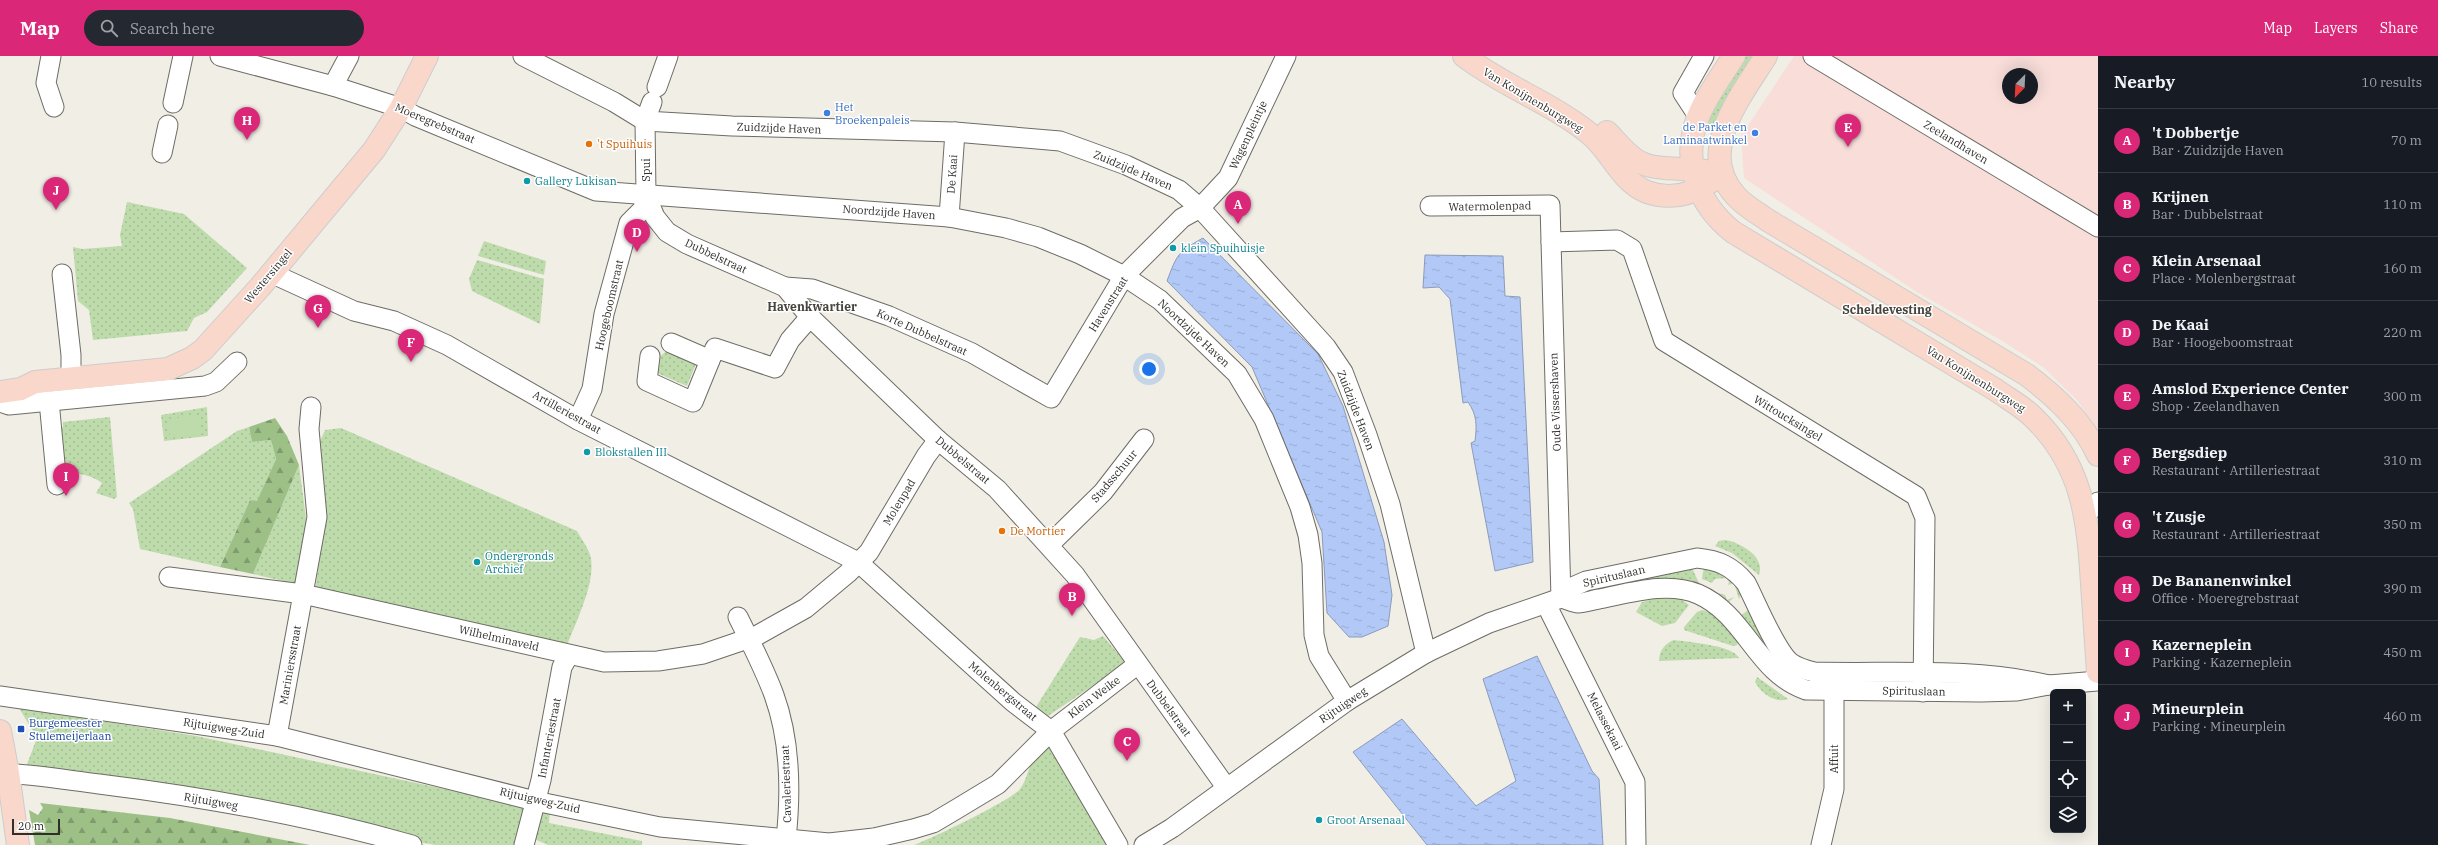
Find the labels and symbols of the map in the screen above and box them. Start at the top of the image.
street label: Van Konijnenburgweg [1480,65,1586,135]
north arrow [2002,68,2038,104]
street label: Wagenpleintje [1226,98,1270,172]
street label: Moeregrebstraat [393,100,477,146]
place label: Het Broekenpaleis [835,100,910,127]
pin: H [234,107,260,140]
marker: Het Broekenpaleis [822,108,832,118]
pin: E [1835,114,1861,147]
street label: Zeelandhaven [1921,117,1991,167]
street label: Zuidzijde Haven [736,120,822,136]
place label: de Parket en Laminaatwinkel [1663,120,1747,147]
marker: de Parket en Laminaatwinkel [1750,128,1760,138]
place label: 't Spuihuis [597,137,652,151]
marker: 't Spuihuis [584,139,594,149]
street label: Zuidzijde Haven [1091,147,1175,193]
street label: De Kaai [944,153,960,194]
street label: Spui [639,158,653,182]
place label: Gallery Lukisan [535,174,617,188]
marker: Gallery Lukisan [522,176,532,186]
pin: J [43,177,69,210]
pin: A [1225,191,1251,224]
street label: Watermolenpad [1448,198,1532,214]
street label: Noordzijde Haven [842,202,936,222]
pin: D [624,219,650,252]
street label: Dubbelstraat [683,236,749,277]
place label: klein Spuihuisje [1181,241,1265,255]
marker: klein Spuihuisje [1168,243,1178,253]
street label: Westersingel [241,246,295,306]
street label: Hoogeboomstraat [592,258,626,352]
street label: Havenstraat [1085,273,1131,334]
pin: G [305,295,331,328]
street label: Noordzijde Haven [1155,296,1233,370]
district label: Havenkwartier [767,299,857,314]
district label: Scheldevesting [1842,302,1932,317]
street label: Korte Dubbelstraat [874,306,970,358]
pin: F [398,329,424,362]
street label: Van Konijnenburgweg [1924,343,2028,415]
street label: Oude Vissershaven [1546,352,1564,452]
your location [1139,359,1159,379]
street label: Zuidzijde Haven [1334,368,1378,452]
street label: Artilleriestraat [530,387,604,437]
street label: Wittoucksingel [1751,392,1825,444]
street label: Dubbelstraat [933,433,993,487]
place label: Blokstallen III [595,445,667,459]
marker: Blokstallen III [582,447,592,457]
street label: Stadsschuur [1088,447,1140,505]
pin: I [53,463,79,496]
street label: Molenpad [880,476,918,528]
place label: De Mortier [1010,524,1065,538]
marker: De Mortier [997,526,1007,536]
place label: Ondergronds Archief [485,549,554,576]
marker: Ondergronds Archief [472,557,482,567]
street label: Spirituslaan [1582,562,1646,590]
pin: B [1059,583,1085,616]
street label: Wilhelminaveld [458,622,541,654]
street label: Mariniersstraat [276,624,304,706]
street label: Molenbergstraat [966,658,1040,724]
street label: Klein Weike [1065,673,1123,721]
street label: Dubbelstraat [1144,677,1194,739]
street label: Spirituslaan [1882,683,1946,699]
street label: Rijtuigweg [1316,684,1370,726]
street label: Melassekaai [1584,690,1626,753]
street label: Infanteriestraat [534,697,564,779]
street label: Rijtuigweg-Zuid [182,715,266,741]
place label: Burgemeester Stulemeijerlaan [29,716,112,743]
marker: Burgemeester Stulemeijerlaan [16,724,26,734]
pin: C [1114,728,1140,761]
street label: Affuit [1827,744,1841,774]
street label: Cavaleriestraat [778,745,794,823]
street label: Rijtuigweg-Zuid [498,784,582,816]
street label: Rijtuigweg [183,789,239,813]
place label: Groot Arsenaal [1327,813,1405,827]
marker: Groot Arsenaal [1314,815,1324,825]
scale bar [12,817,60,836]

